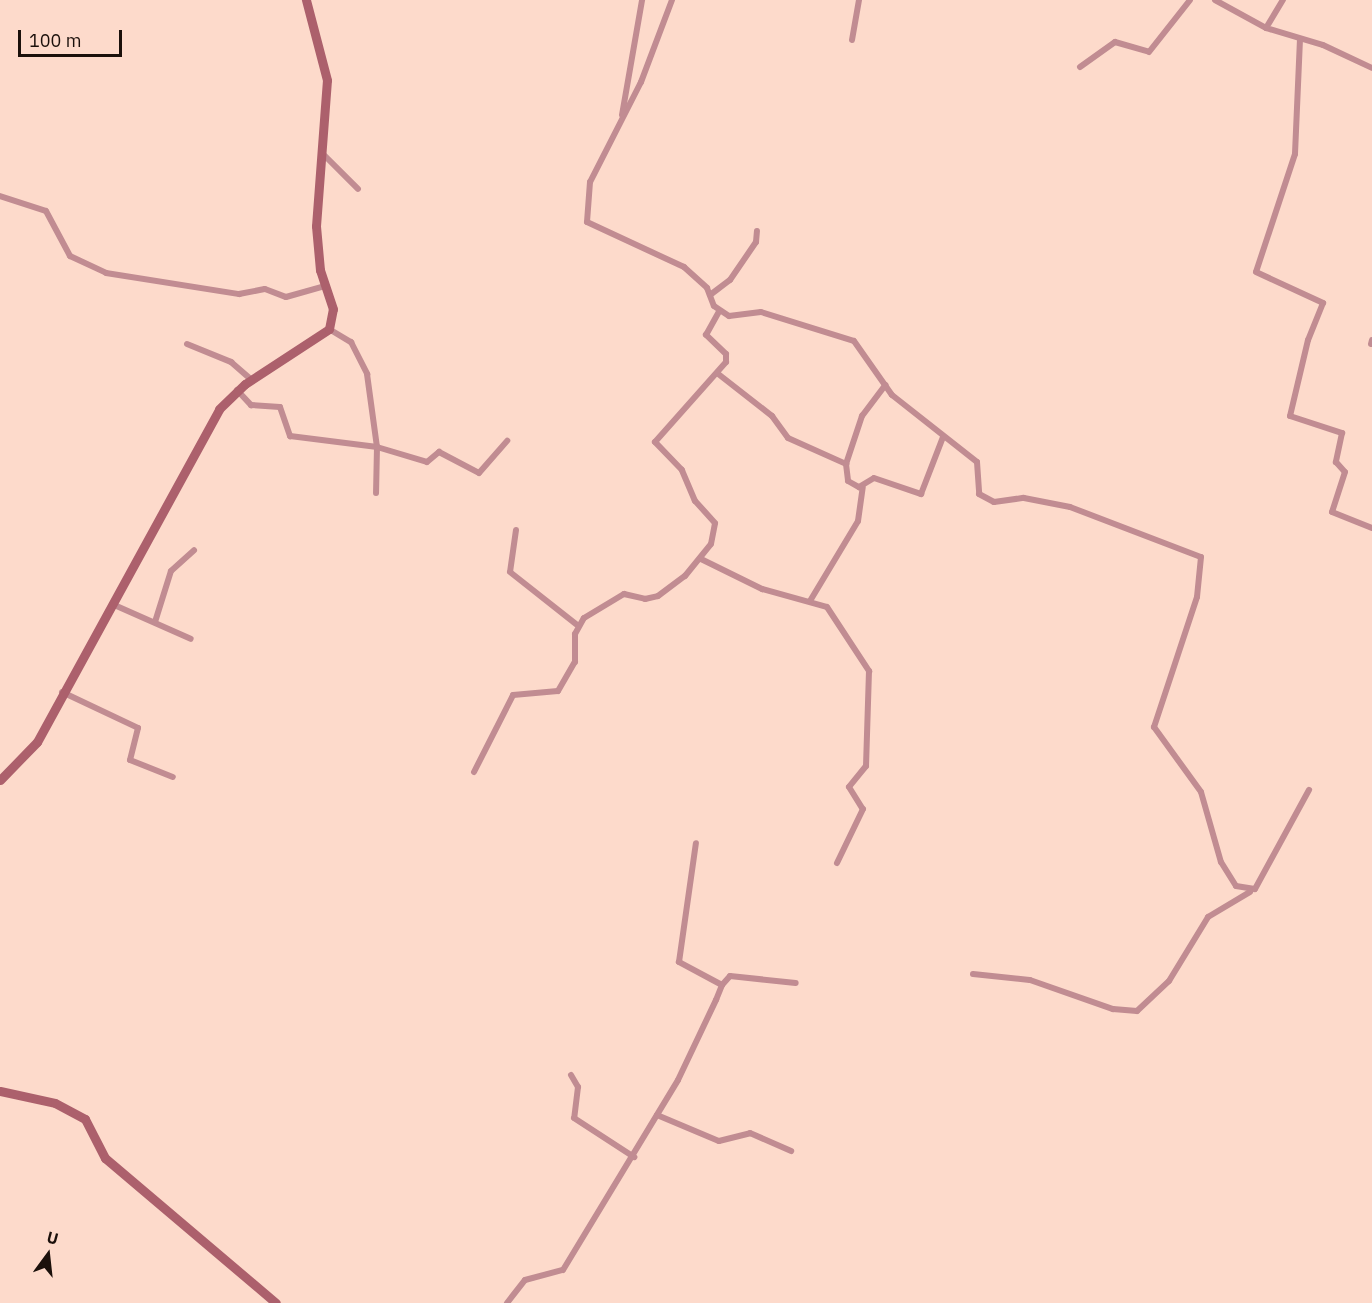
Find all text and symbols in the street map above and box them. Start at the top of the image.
scale bar [21,18,124,56]
text: 100 m [29,29,81,52]
north arrow [18,1225,78,1285]
text: U [45,1227,61,1249]

